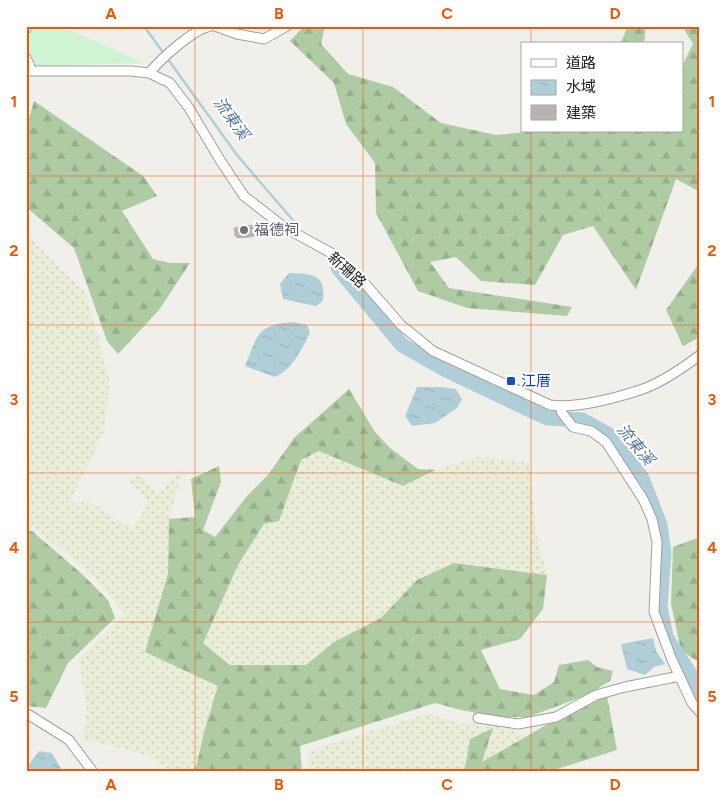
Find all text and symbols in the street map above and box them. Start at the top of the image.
text: A [105,4,117,23]
text: B [274,4,284,23]
text: C [441,4,453,23]
text: D [609,4,621,23]
legend [521,42,684,132]
text: 道路 [566,54,596,72]
text: 水域 [566,78,596,96]
text: 1 [11,92,17,111]
text: 1 [709,92,715,111]
water label: 流東溪 [210,93,255,145]
text: 建築 [566,104,596,122]
place label: 福德祠 [254,221,299,239]
marker: 福德祠 [238,224,250,236]
text: 2 [9,241,19,260]
text: 2 [707,241,717,260]
street label: 新珊路 [324,248,370,292]
place label: 江厝 [521,372,551,390]
marker: 江厝 [505,375,517,387]
text: 3 [10,390,19,409]
text: 3 [708,390,717,409]
water label: 流東溪 [613,420,660,470]
text: 4 [9,538,19,557]
text: 4 [707,538,717,557]
text: 5 [9,687,19,706]
text: 5 [707,687,717,706]
text: A [105,775,117,794]
text: B [274,775,284,794]
text: C [441,775,453,794]
text: D [609,775,621,794]

